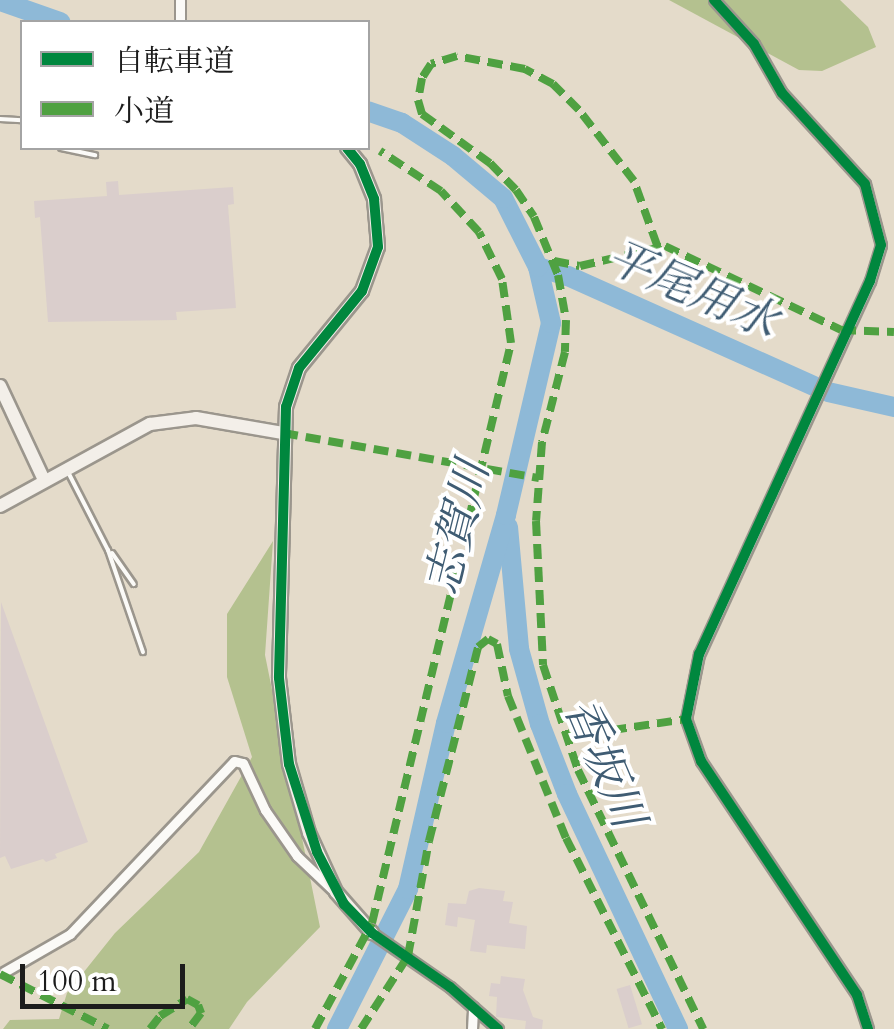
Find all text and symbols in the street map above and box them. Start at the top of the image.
legend [20,20,370,150]
text: 自転車道 [114,41,234,82]
text: 小道 [114,91,174,132]
water label: 平尾用水 [599,230,785,350]
water label: 志賀川 [415,456,501,600]
water label: 香坂川 [553,690,655,836]
scale bar [25,944,190,1006]
text: 100 m [37,961,117,1002]

